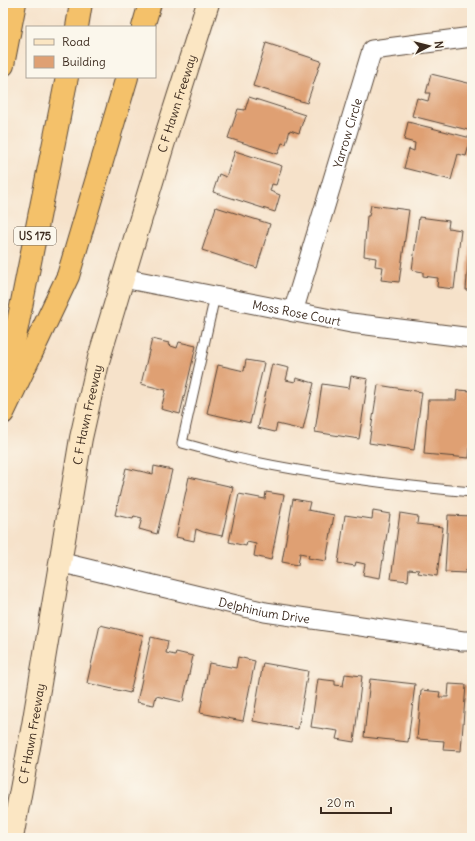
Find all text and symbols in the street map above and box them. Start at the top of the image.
legend [26,26,156,78]
north arrow [409,26,449,66]
text: Road [62,34,90,49]
text: N [432,40,446,49]
street label: C F Hawn Freeway [154,52,199,154]
text: Building [62,54,106,69]
street label: Yarrow Circle [329,96,365,170]
road number: US 175 [14,227,56,245]
street label: Moss Rose Court [251,296,342,328]
street label: C F Hawn Freeway [69,363,105,466]
street label: Delphinium Drive [217,594,311,626]
street label: C F Hawn Freeway [15,682,47,785]
scale bar [321,789,391,815]
text: 20 m [327,795,355,810]

